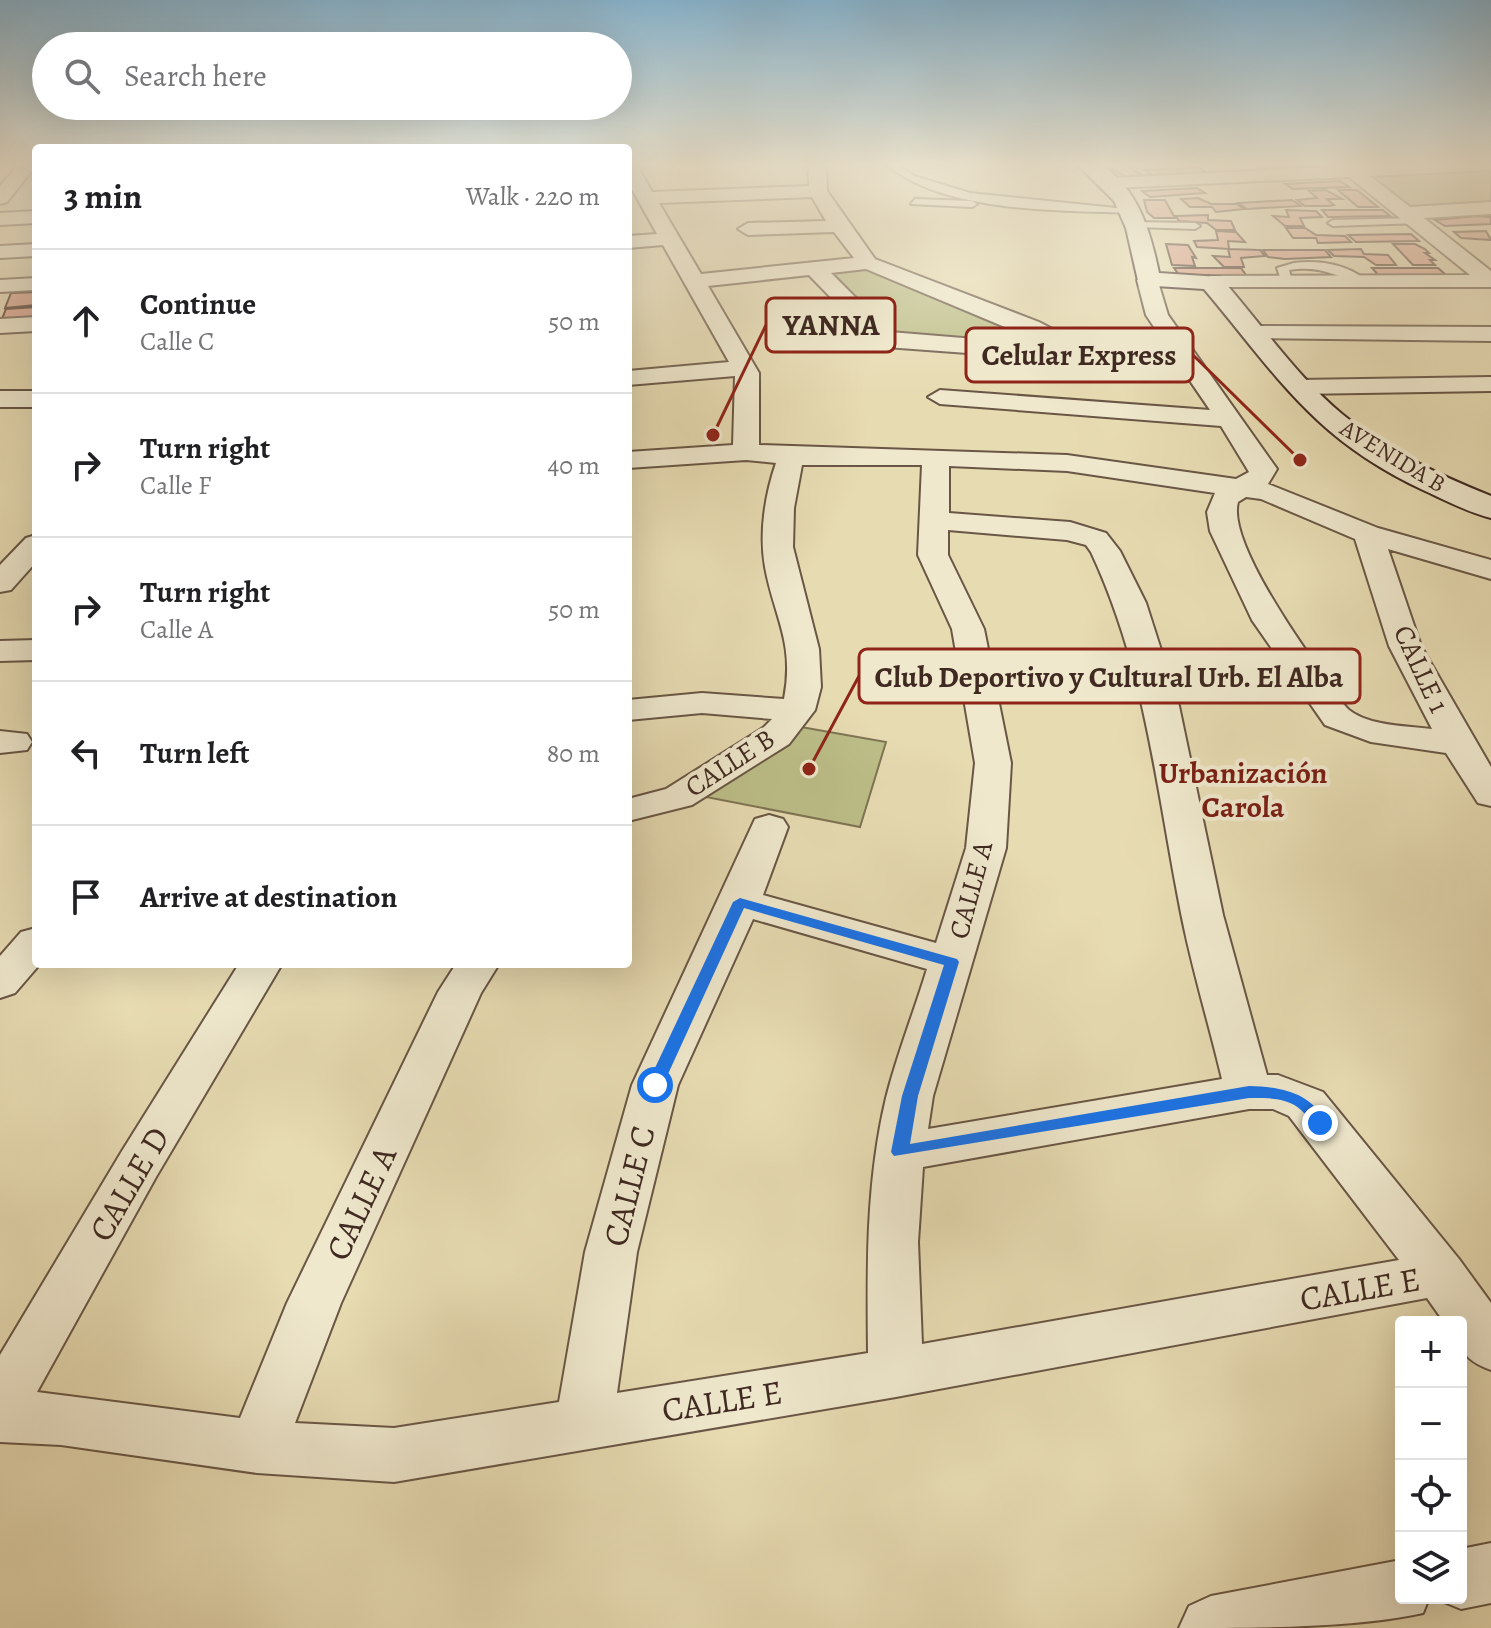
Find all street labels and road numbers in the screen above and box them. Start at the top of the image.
street label: AVENIDA B [1334,412,1452,500]
street label: CALLE 1 [1384,619,1458,719]
street label: CALLE B [678,720,782,806]
street label: CALLE A [940,836,1002,943]
street label: CALLE D [77,1118,181,1250]
street label: CALLE C [591,1121,667,1251]
street label: CALLE A [314,1137,408,1268]
street label: CALLE E [1296,1255,1424,1323]
street label: CALLE E [658,1368,786,1434]

